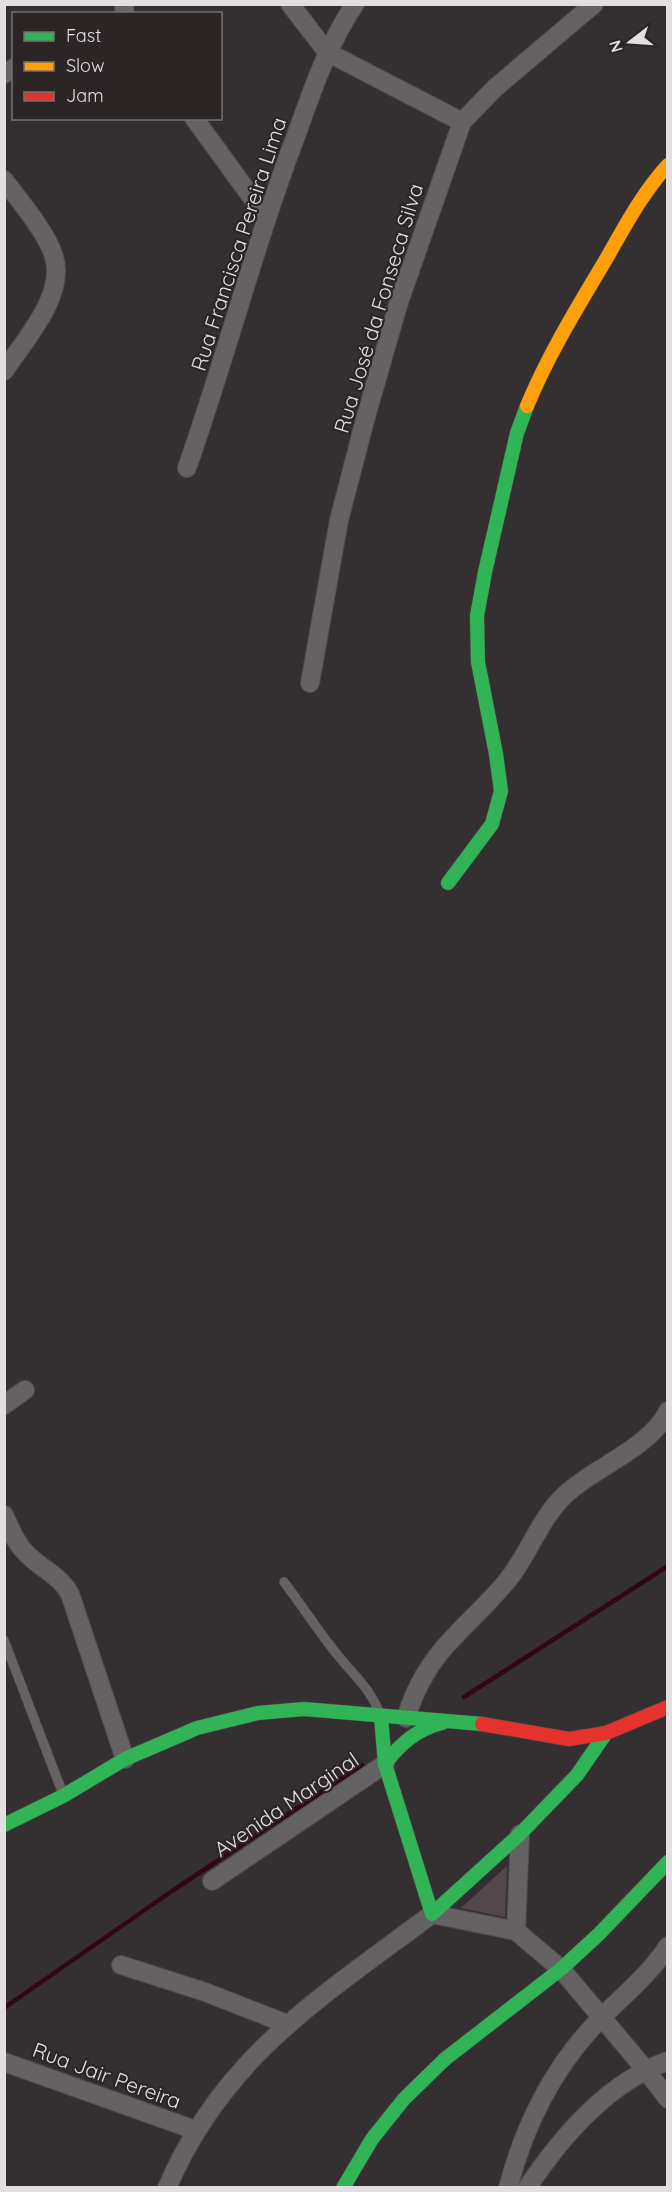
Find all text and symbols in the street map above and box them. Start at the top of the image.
legend [12,12,222,120]
north arrow [600,12,660,72]
text: Fast [66,24,101,47]
text: N [604,38,627,55]
text: Slow [66,54,104,77]
text: Jam [66,84,104,107]
street label: Rua Francisca Pereira Lima [185,114,291,374]
street label: Rua José da Fonseca Silva [328,180,428,436]
street label: Avenida Marginal [209,1746,363,1862]
street label: Rua Jair Pereira [29,2036,185,2114]

